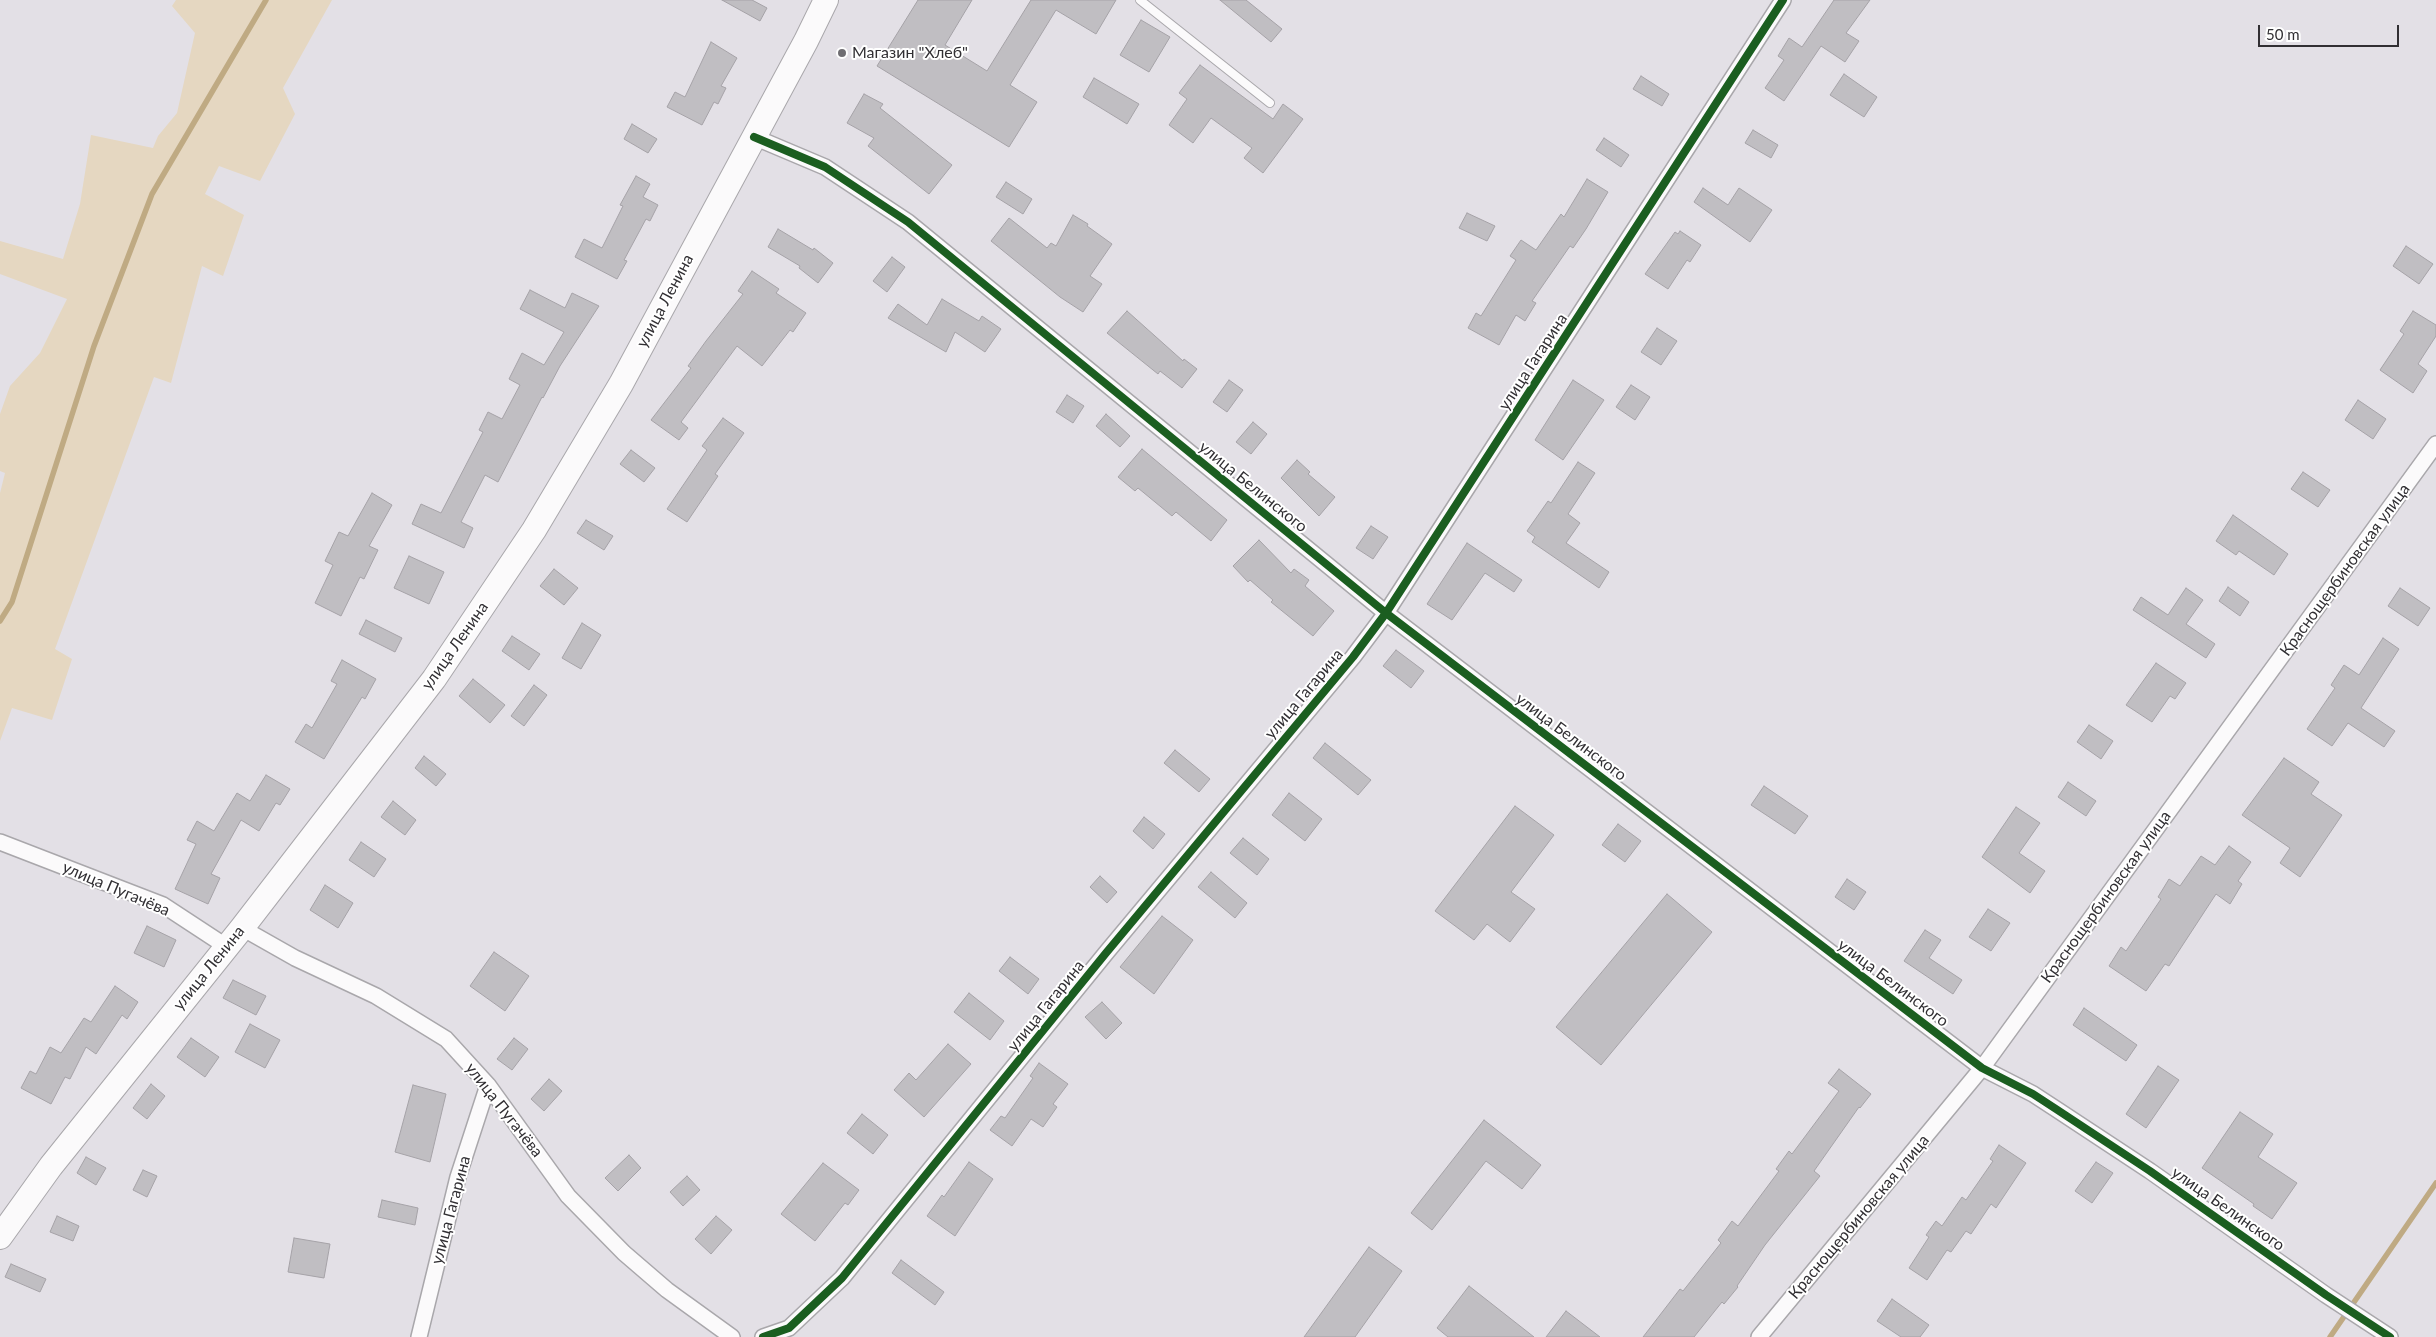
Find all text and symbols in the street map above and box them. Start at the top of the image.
scale bar [2261,15,2402,47]
text: 50 m [2266,25,2300,43]
place label: Магазин "Хлеб" [852,43,968,63]
marker: Магазин "Хлеб" [836,47,848,59]
street label: улица Ленина [632,251,698,351]
street label: улица Гагарина [1495,310,1571,414]
street label: улица Белинского [1195,437,1311,537]
street label: Краснощербиновская улица [2276,480,2414,660]
street label: улица Ленина [418,598,492,694]
street label: улица Гагарина [1261,645,1347,743]
street label: улица Белинского [1512,689,1630,785]
street label: Краснощербиновская улица [2037,807,2175,987]
street label: улица Пугачёва [59,858,173,920]
street label: улица Ленина [169,922,249,1014]
street label: улица Белинского [1834,935,1952,1031]
street label: улица Гагарина [1003,957,1089,1055]
street label: улица Пугачёва [461,1059,547,1161]
street label: Краснощербиновская улица [1785,1131,1933,1303]
street label: улица Гагарина [427,1154,475,1266]
street label: улица Белинского [2168,1163,2288,1255]

